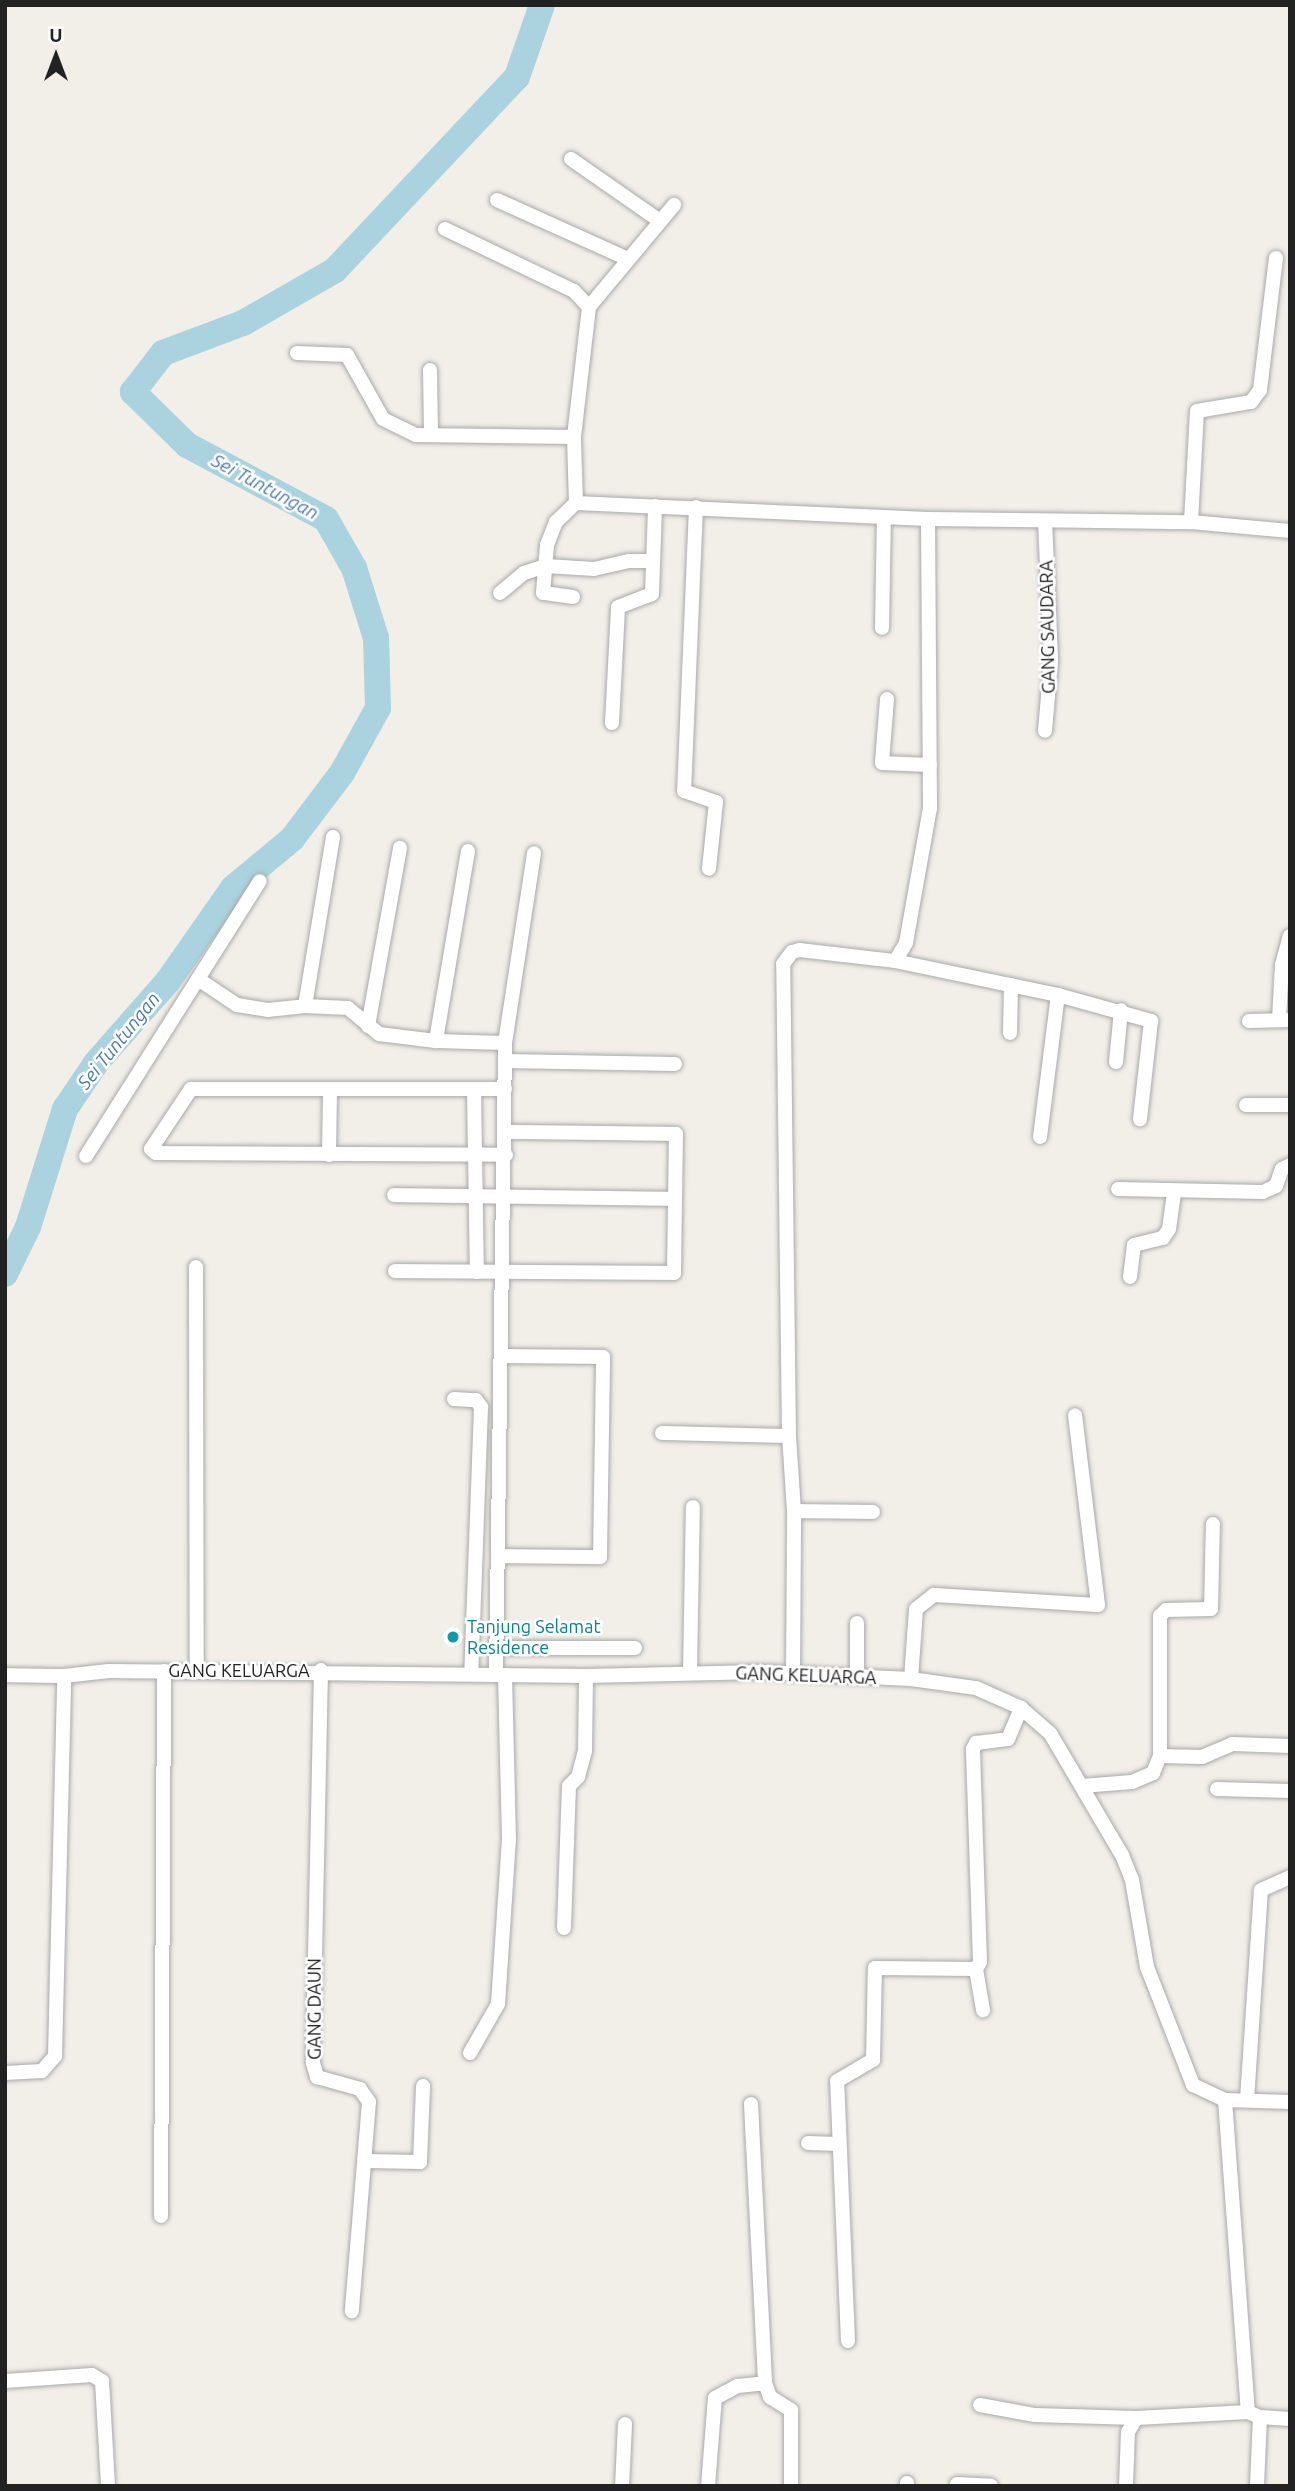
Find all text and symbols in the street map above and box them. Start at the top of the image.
north arrow [21,21,91,91]
text: U [49,24,63,46]
water label: Sei Tuntungan [208,449,322,525]
street label: GANG SAUDARA [1035,560,1059,694]
water label: Sei Tuntungan [73,988,165,1094]
place label: Tanjung Selamat Residence [467,1616,600,1658]
marker: Tanjung Selamat Residence [445,1629,461,1645]
street label: GANG KELUARGA [168,1659,310,1681]
street label: GANG KELUARGA [735,1662,877,1688]
street label: GANG DAUN [303,1958,325,2060]

